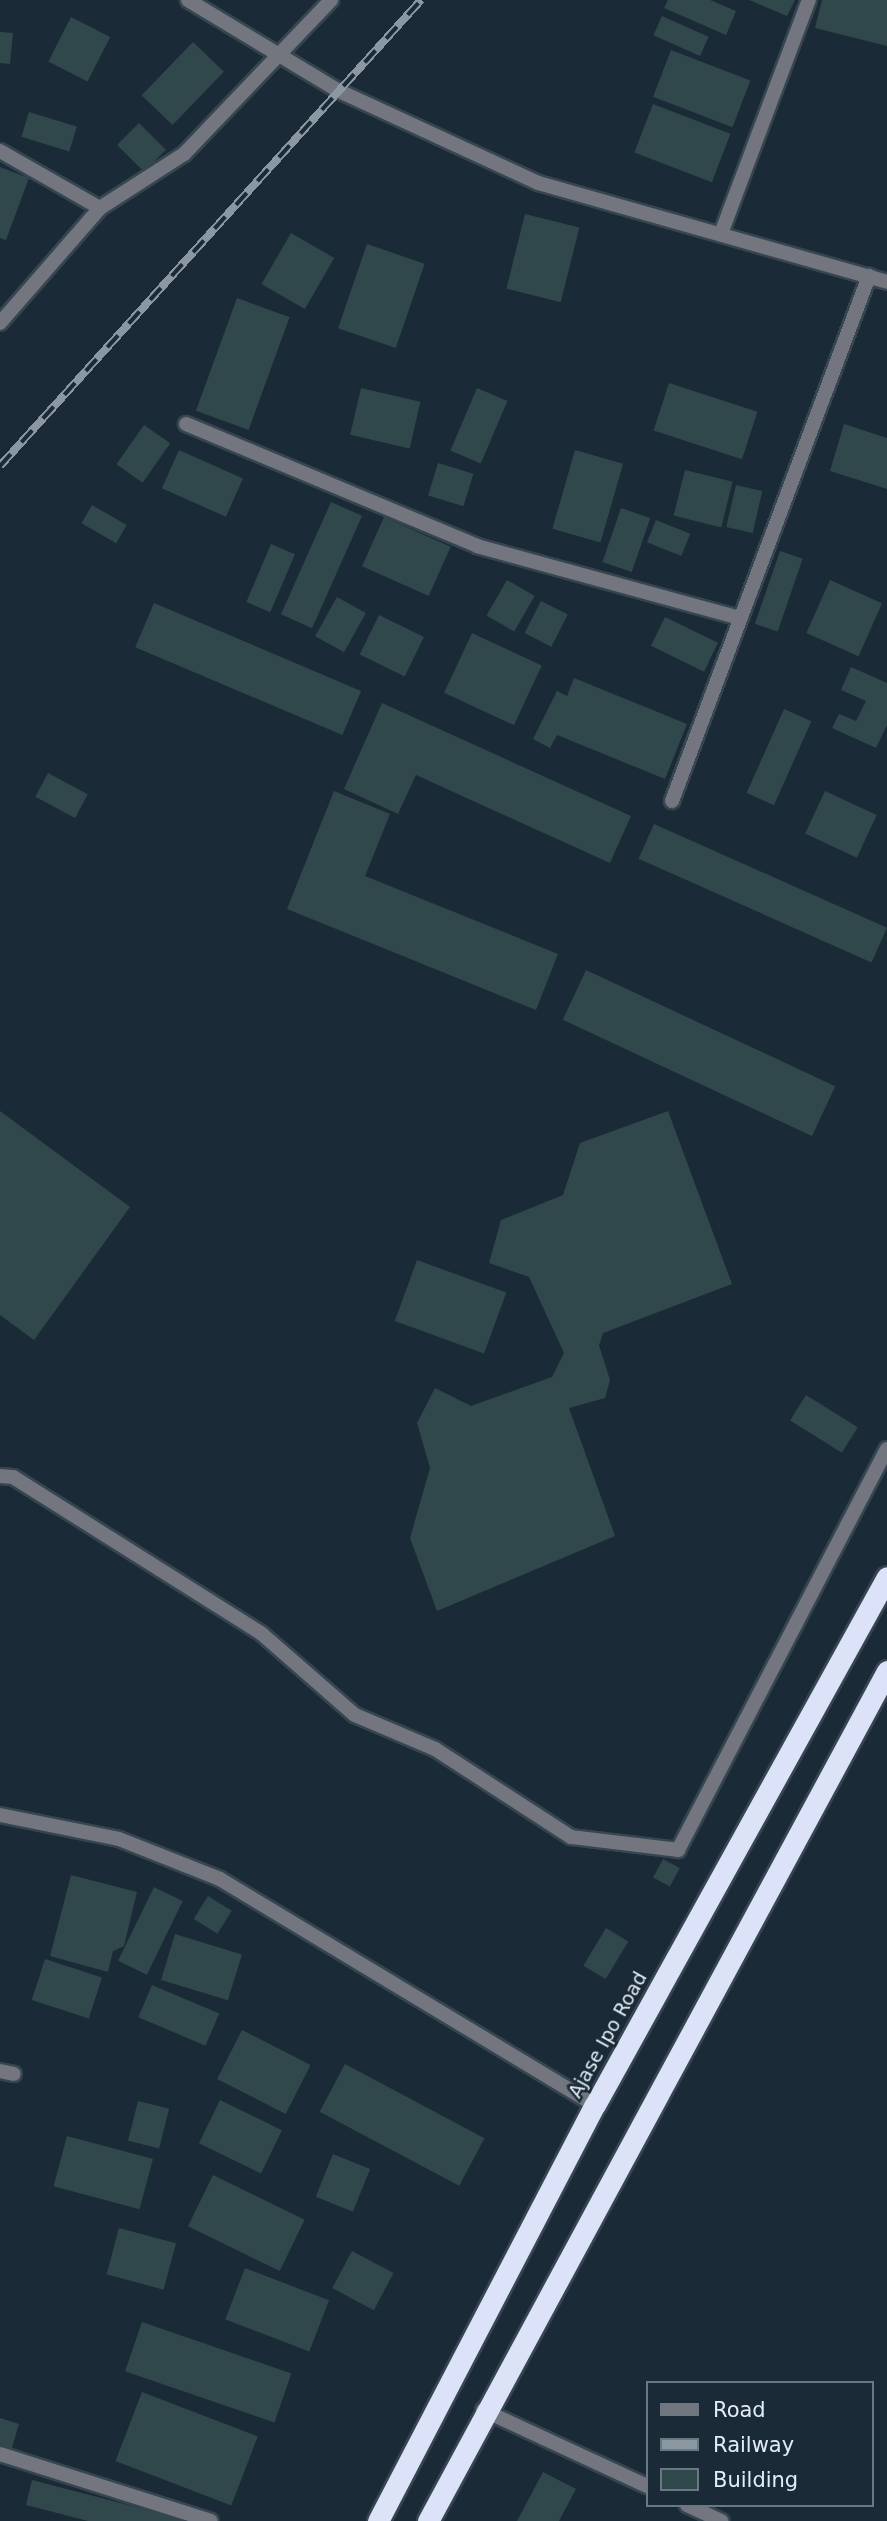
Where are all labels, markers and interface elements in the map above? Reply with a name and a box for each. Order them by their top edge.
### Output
street label: Ajase Ipo Road [564,1968,652,2102]
legend [646,2381,873,2507]
text: Road [713,2398,766,2422]
text: Railway [713,2433,794,2457]
text: Building [713,2468,798,2492]

